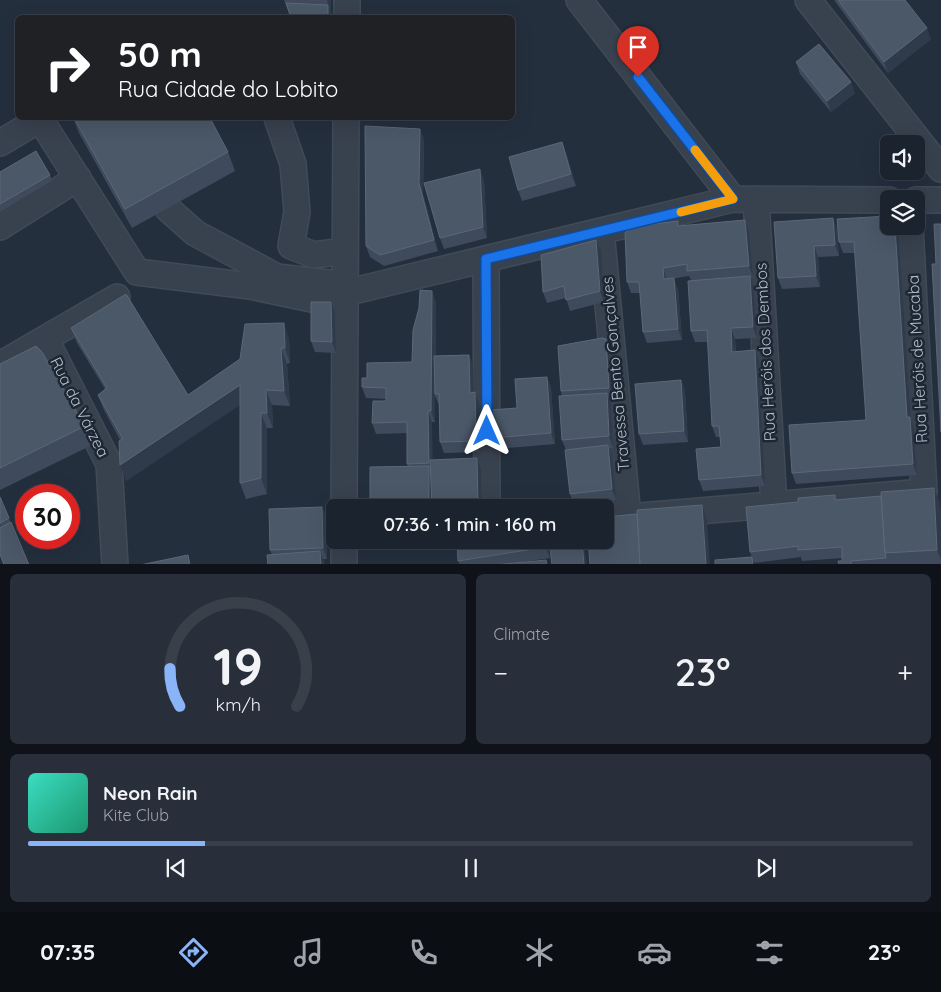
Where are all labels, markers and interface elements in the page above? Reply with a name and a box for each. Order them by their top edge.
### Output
pin [617,26,659,77]
text: 50 m [118,32,202,76]
icon: arrive [624,33,652,61]
icon: right [35,35,100,100]
text: Rua Cidade do Lobito [118,75,338,103]
map controls [880,135,925,235]
button: sound [880,135,925,180]
button: layers [880,190,925,235]
street label: Rua Heróis dos Dembos [750,262,780,442]
street label: Rua Heróis de Mucaba [903,274,931,444]
street label: Travessa Bento Gonçalves [597,276,633,472]
street label: Rua da Várzea [46,353,114,461]
position arrow [460,404,512,456]
speed limit sign: 30 [15,484,80,549]
text: 07:36 · 1 min · 160 m [384,512,556,536]
text: Climate [494,624,550,644]
text: 19 [213,633,263,698]
text: 23° [675,648,731,696]
text: − [494,655,508,690]
text: + [897,655,913,690]
text: km/h [215,693,260,715]
text: Neon Rain [103,781,198,805]
text: Kite Club [103,805,169,825]
icon: previous [162,854,190,882]
icon: pause [457,854,485,882]
icon: next [752,854,780,882]
icon: directions [176,935,211,970]
icon: music [291,935,326,970]
icon: phone [406,935,441,970]
icon: climate [522,935,557,970]
icon: car [637,935,672,970]
icon: filters [752,935,787,970]
text: 07:35 [40,938,95,966]
text: 23° [868,938,901,966]

